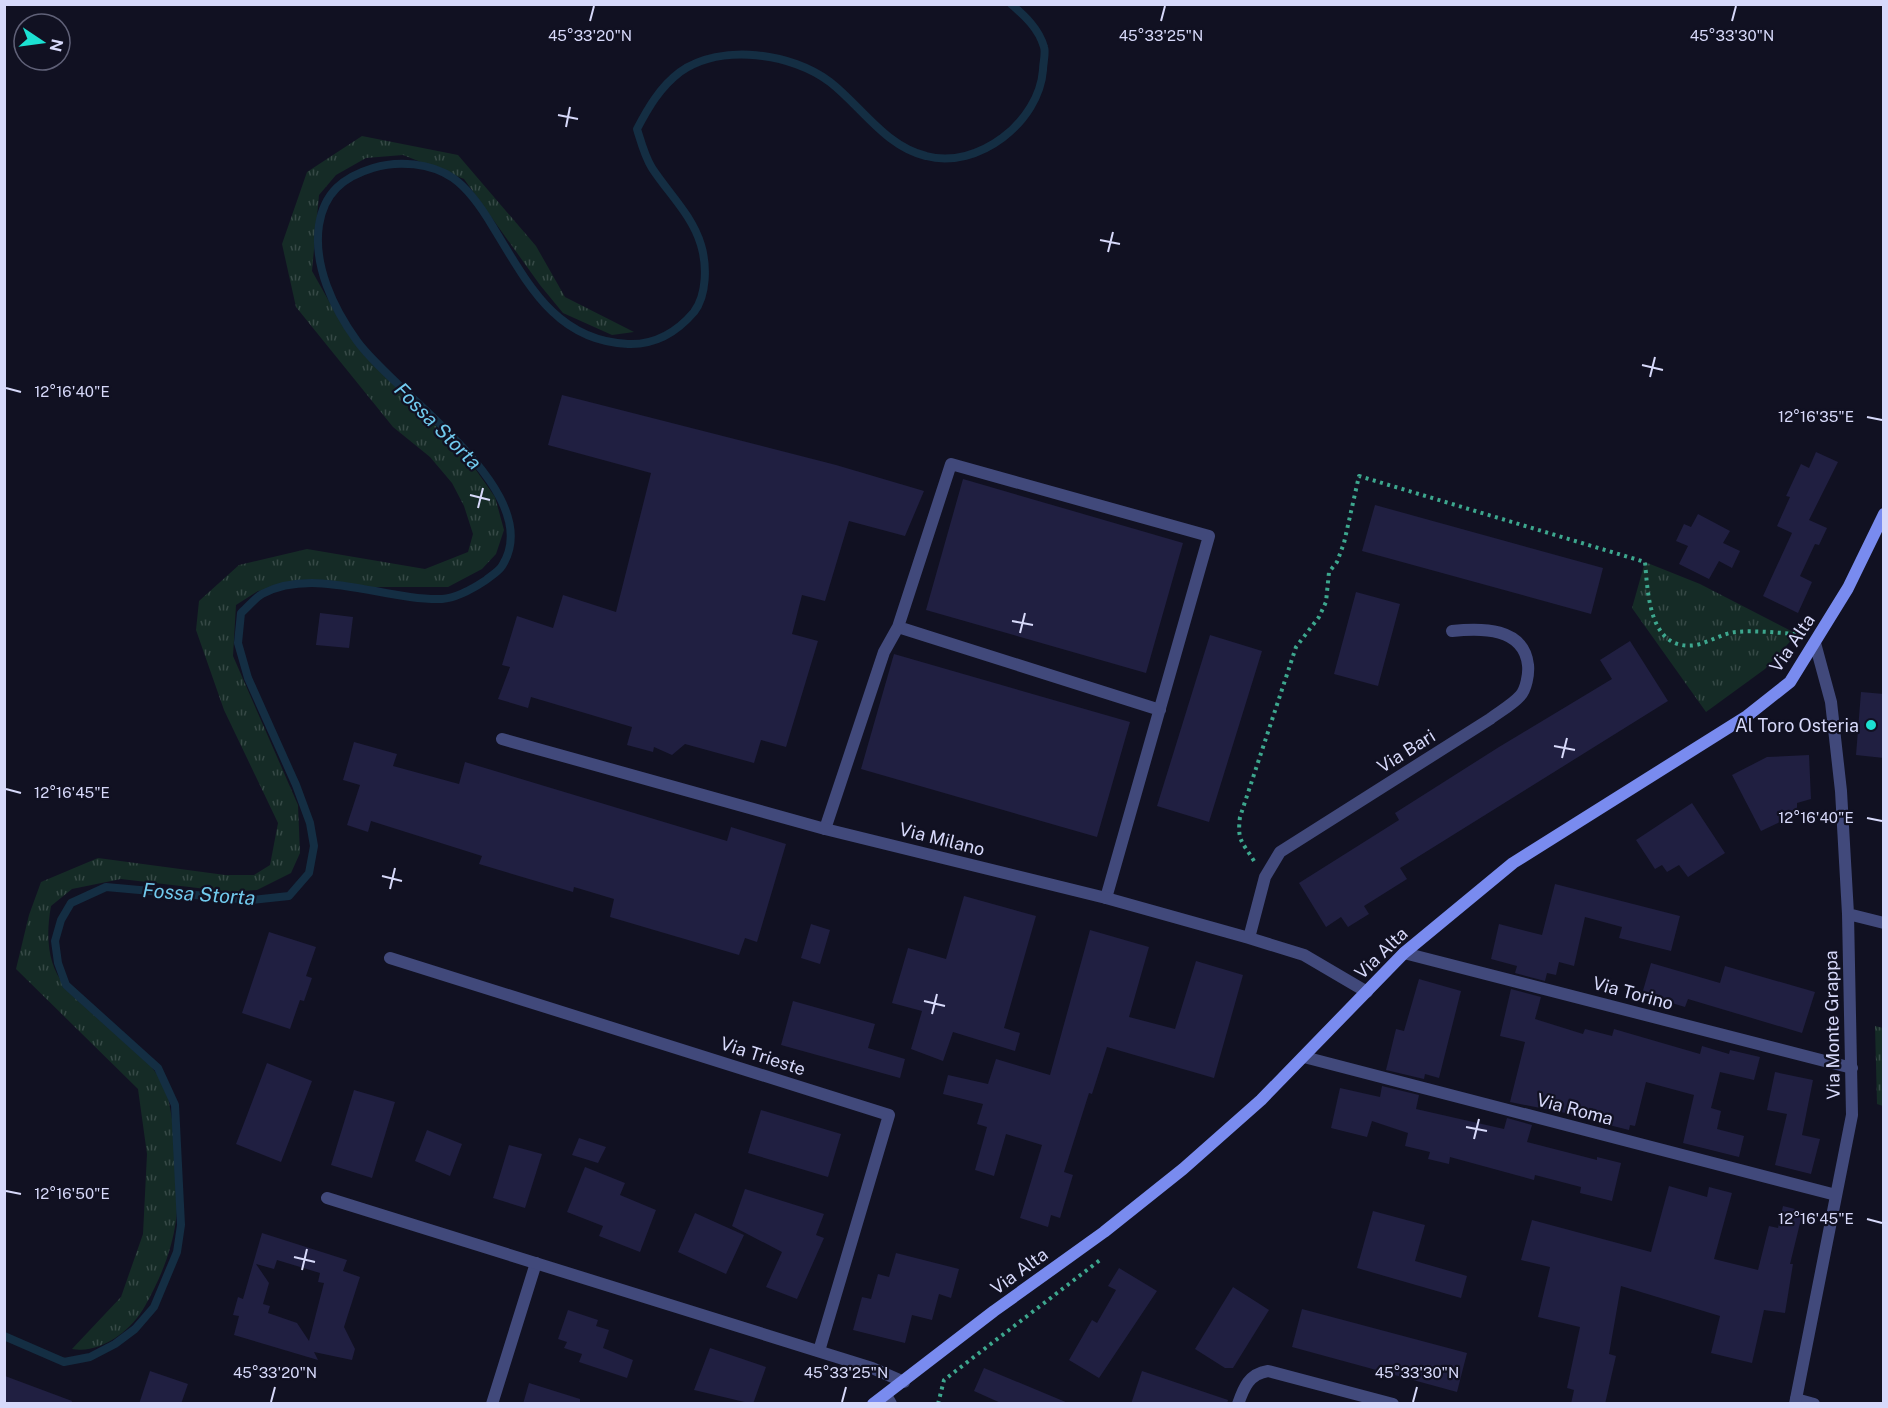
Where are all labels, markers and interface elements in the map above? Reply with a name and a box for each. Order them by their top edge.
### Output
north arrow [12,12,72,72]
text: 45°33'20"N [548,27,632,44]
text: 45°33'25"N [1119,27,1203,44]
text: 45°33'30"N [1690,27,1774,44]
text: N [45,37,67,53]
water label: Fossa Storta [390,378,486,474]
text: 12°16'40"E [34,383,110,400]
text: 12°16'35"E [1778,408,1854,425]
street label: Via Alta [1765,610,1819,676]
place label: Al Toro Osteria [1735,715,1859,736]
marker: Al Toro Osteria [1864,718,1878,732]
street label: Via Bari [1373,725,1439,777]
text: 12°16'45"E [34,784,110,801]
text: 12°16'40"E [1778,809,1854,826]
street label: Via Milano [897,818,987,860]
water label: Fossa Storta [142,878,256,910]
street label: Via Alta [1350,923,1412,983]
street label: Via Monte Grappa [1820,950,1844,1100]
street label: Via Torino [1590,972,1676,1014]
street label: Via Trieste [718,1032,808,1080]
street label: Via Roma [1534,1089,1616,1129]
text: 12°16'50"E [34,1185,110,1202]
text: 12°16'45"E [1778,1210,1854,1227]
street label: Via Alta [986,1243,1052,1299]
text: 45°33'20"N [233,1364,317,1381]
text: 45°33'25"N [804,1364,888,1381]
text: 45°33'30"N [1375,1364,1459,1381]

